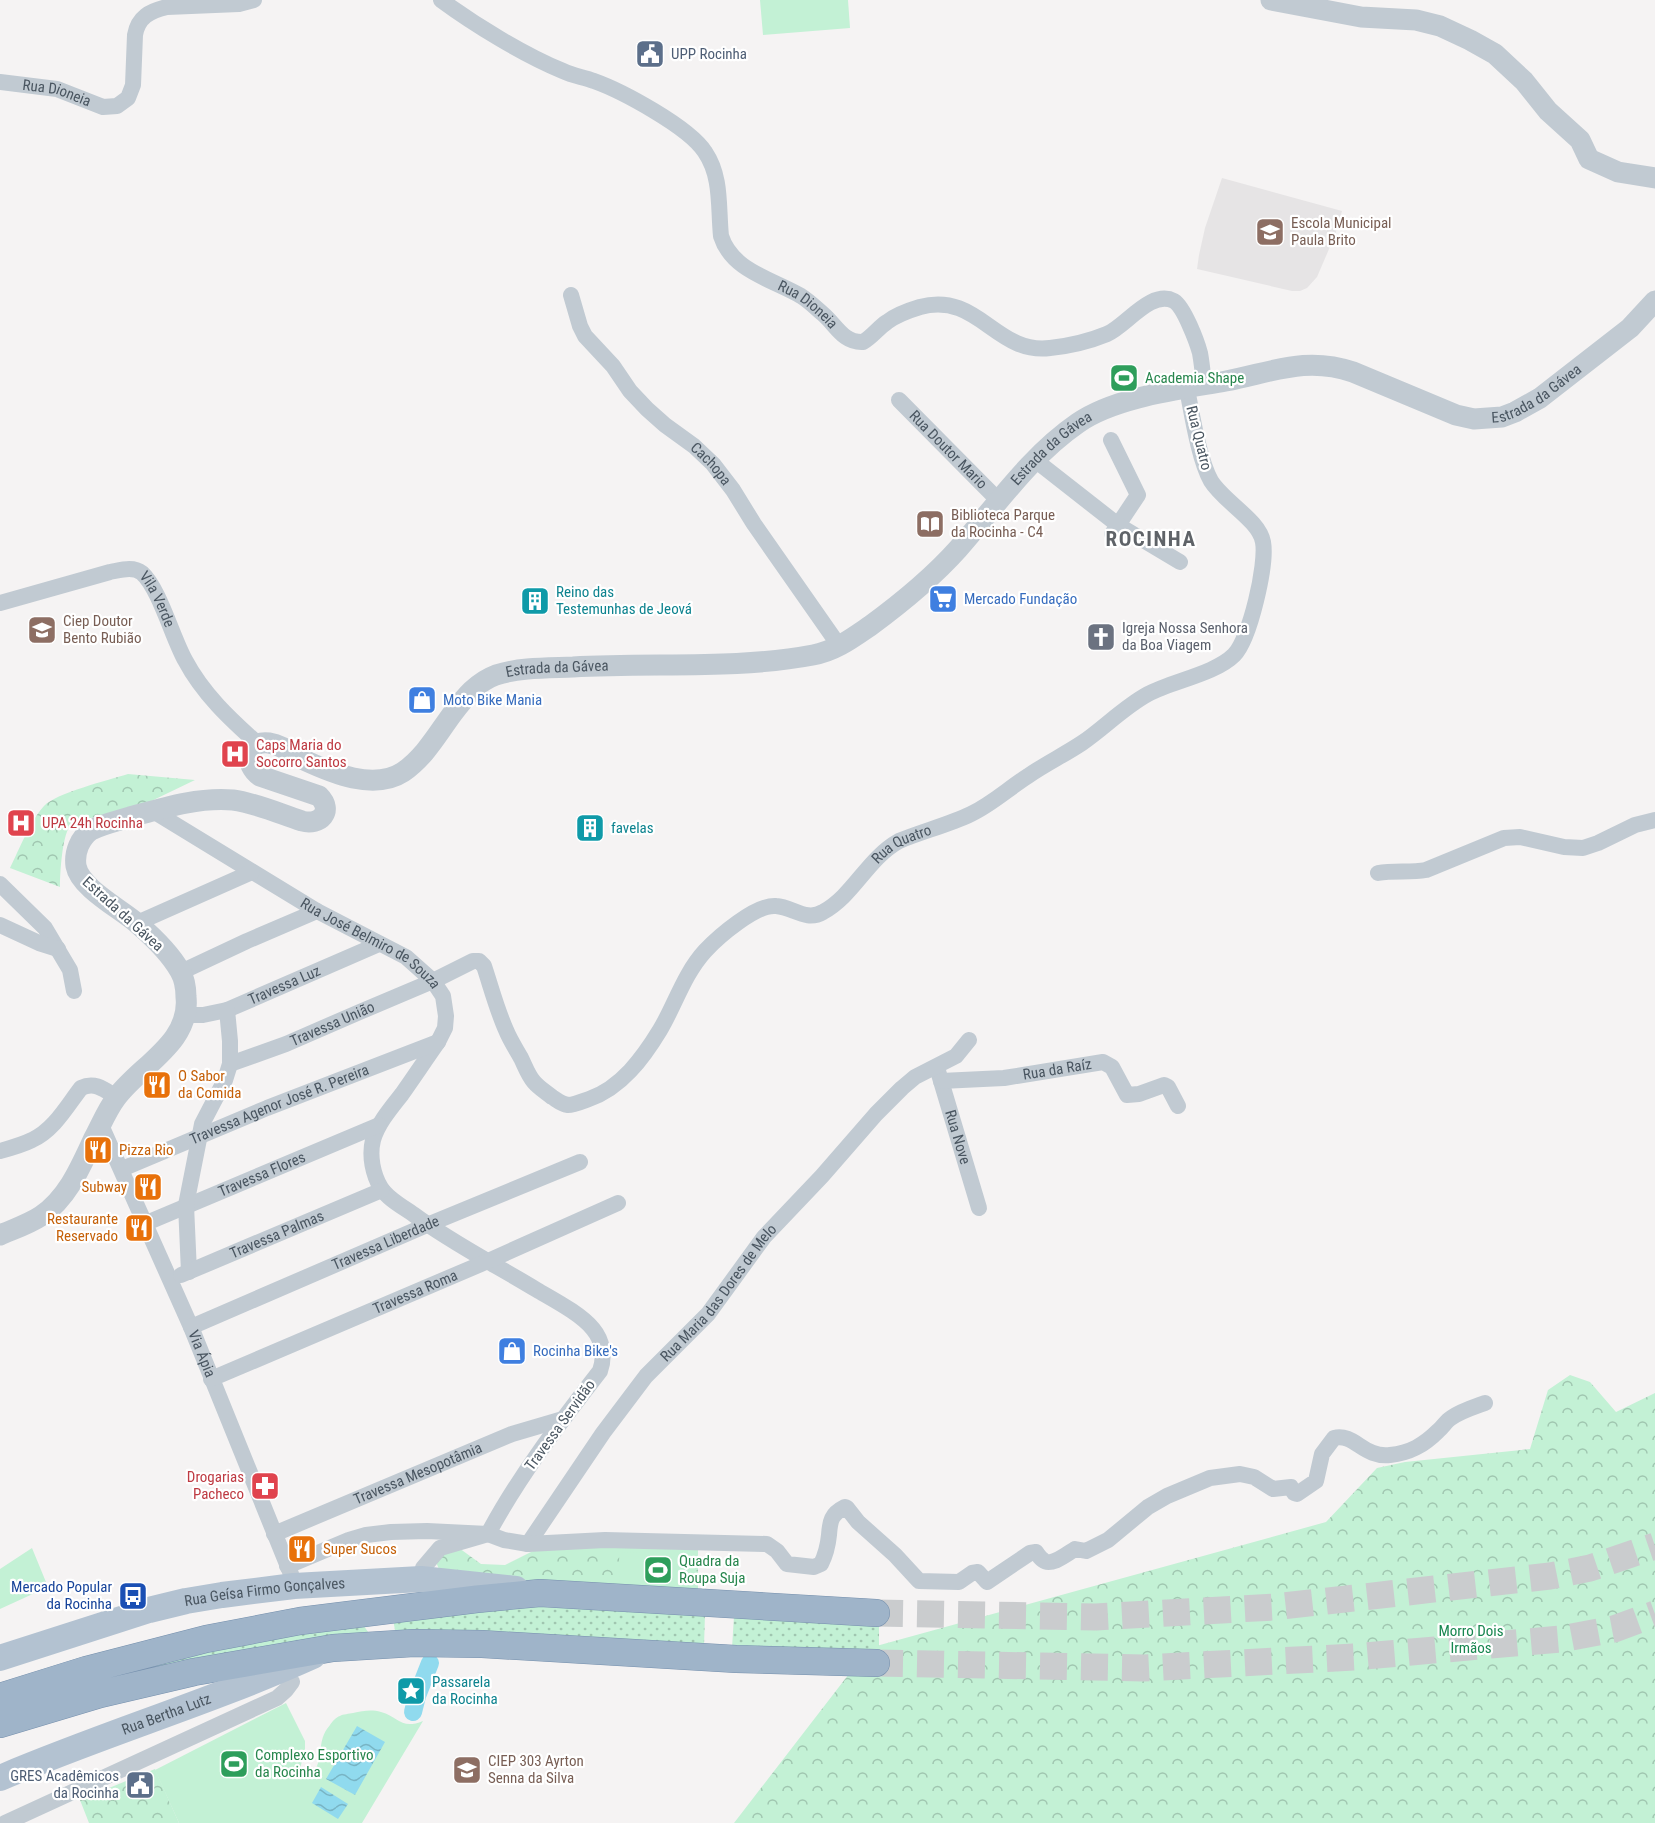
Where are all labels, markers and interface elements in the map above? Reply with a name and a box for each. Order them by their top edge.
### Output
public building icon: UPP Rocinha [634,38,666,70]
place label: UPP Rocinha [671,45,747,63]
street label: Rua Dioneia [22,76,94,110]
place label: Escola Municipal Paula Brito [1291,214,1392,249]
school or university icon: Escola Municipal Paula Brito [1254,216,1286,248]
street label: Rua Dioneia [775,277,842,332]
street label: Estrada da Gávea [1491,360,1585,427]
sports icon: Academia Shape [1108,362,1140,394]
place label: Academia Shape [1145,369,1244,387]
street label: Rua Quatro [1182,404,1216,472]
street label: Rua Doutor Mario [906,407,991,493]
street label: Estrada da Gávea [1007,408,1095,489]
street label: Cachopa [687,439,735,489]
place label: Biblioteca Parque da Rocinha - C4 [951,506,1055,541]
library icon: Biblioteca Parque da Rocinha - C4 [914,508,946,540]
district label: ROCINHA [1106,527,1196,551]
street label: Vila Verde [136,567,179,630]
place label: Reino das Testemunhas de Jeová [556,583,692,618]
supermarket icon: Mercado Fundação [927,583,959,615]
building icon: Reino das Testemunhas de Jeová [519,585,551,617]
place label: Mercado Fundação [964,590,1077,608]
place label: Ciep Doutor Bento Rubião [63,612,142,647]
school or university icon: Ciep Doutor Bento Rubião [26,614,58,646]
place label: Igreja Nossa Senhora da Boa Viagem [1122,619,1248,654]
church icon: Igreja Nossa Senhora da Boa Viagem [1085,621,1117,653]
street label: Estrada da Gávea [504,657,609,681]
shop icon: Moto Bike Mania [406,684,438,716]
place label: Moto Bike Mania [443,691,542,709]
place label: Caps Maria do Socorro Santos [256,736,347,771]
hospital icon: Caps Maria do Socorro Santos [219,738,251,770]
hospital icon: UPA 24h Rocinha [5,807,37,839]
building icon: favelas [574,812,606,844]
place label: UPA 24h Rocinha [42,814,143,832]
place label: favelas [611,819,654,837]
street label: Rua Quatro [868,821,934,867]
street label: Estrada da Gávea [79,873,167,955]
street label: Rua José Belmiro de Souza [297,894,444,992]
street label: Travessa Luz [245,962,323,1009]
street label: Travessa União [287,998,377,1050]
street label: Rua da Raíz [1022,1055,1093,1084]
street label: Travessa Agenor José R. Pereira [187,1061,371,1148]
place label: O Sabor da Comida [178,1067,241,1102]
restaurant icon: O Sabor da Comida [141,1069,173,1101]
street label: Rua Nove [941,1108,974,1166]
restaurant icon: Pizza Rio [82,1134,114,1166]
place label: Pizza Rio [119,1141,174,1159]
street label: Travessa Flores [216,1148,308,1201]
restaurant icon: Subway [132,1171,164,1203]
place label: Subway [82,1178,127,1196]
street label: Travessa Palmas [227,1207,327,1262]
place label: Restaurante Reservado [47,1210,118,1245]
restaurant icon: Restaurante Reservado [123,1212,155,1244]
street label: Travessa Liberdade [329,1212,442,1274]
street label: Rua Maria das Dores de Melo [657,1220,780,1365]
street label: Travessa Roma [370,1266,460,1318]
street label: Via Ápia [184,1328,219,1380]
shop icon: Rocinha Bike's [496,1335,528,1367]
place label: Rocinha Bike's [533,1342,618,1360]
street label: Travessa Servidão [521,1376,599,1474]
street label: Travessa Mesopotâmia [351,1439,485,1509]
place label: Drogarias Pacheco [187,1468,244,1503]
pharmacy icon: Drogarias Pacheco [249,1470,281,1502]
restaurant icon: Super Sucos [286,1533,318,1565]
place label: Super Sucos [323,1540,397,1558]
place label: Quadra da Roupa Suja [679,1552,745,1587]
sports icon: Quadra da Roupa Suja [642,1554,674,1586]
street label: Rua Geísa Firmo Gonçalves [183,1574,346,1610]
place label: Mercado Popular da Rocinha [11,1578,112,1613]
bus stop icon: Mercado Popular da Rocinha [117,1580,149,1612]
park label: Morro Dois Irmãos [1438,1622,1504,1657]
place label: Passarela da Rocinha [432,1673,498,1708]
place icon: Passarela da Rocinha [395,1675,427,1707]
street label: Rua Bertha Lutz [119,1690,213,1739]
place label: Complexo Esportivo da Rocinha [255,1746,373,1781]
sports icon: Complexo Esportivo da Rocinha [218,1748,250,1780]
place label: CIEP 303 Ayrton Senna da Silva [488,1752,584,1787]
school or university icon: CIEP 303 Ayrton Senna da Silva [451,1754,483,1786]
place label: GRES Acadêmicos da Rocinha [10,1767,119,1802]
public building icon: GRES Acadêmicos da Rocinha [124,1769,156,1801]

